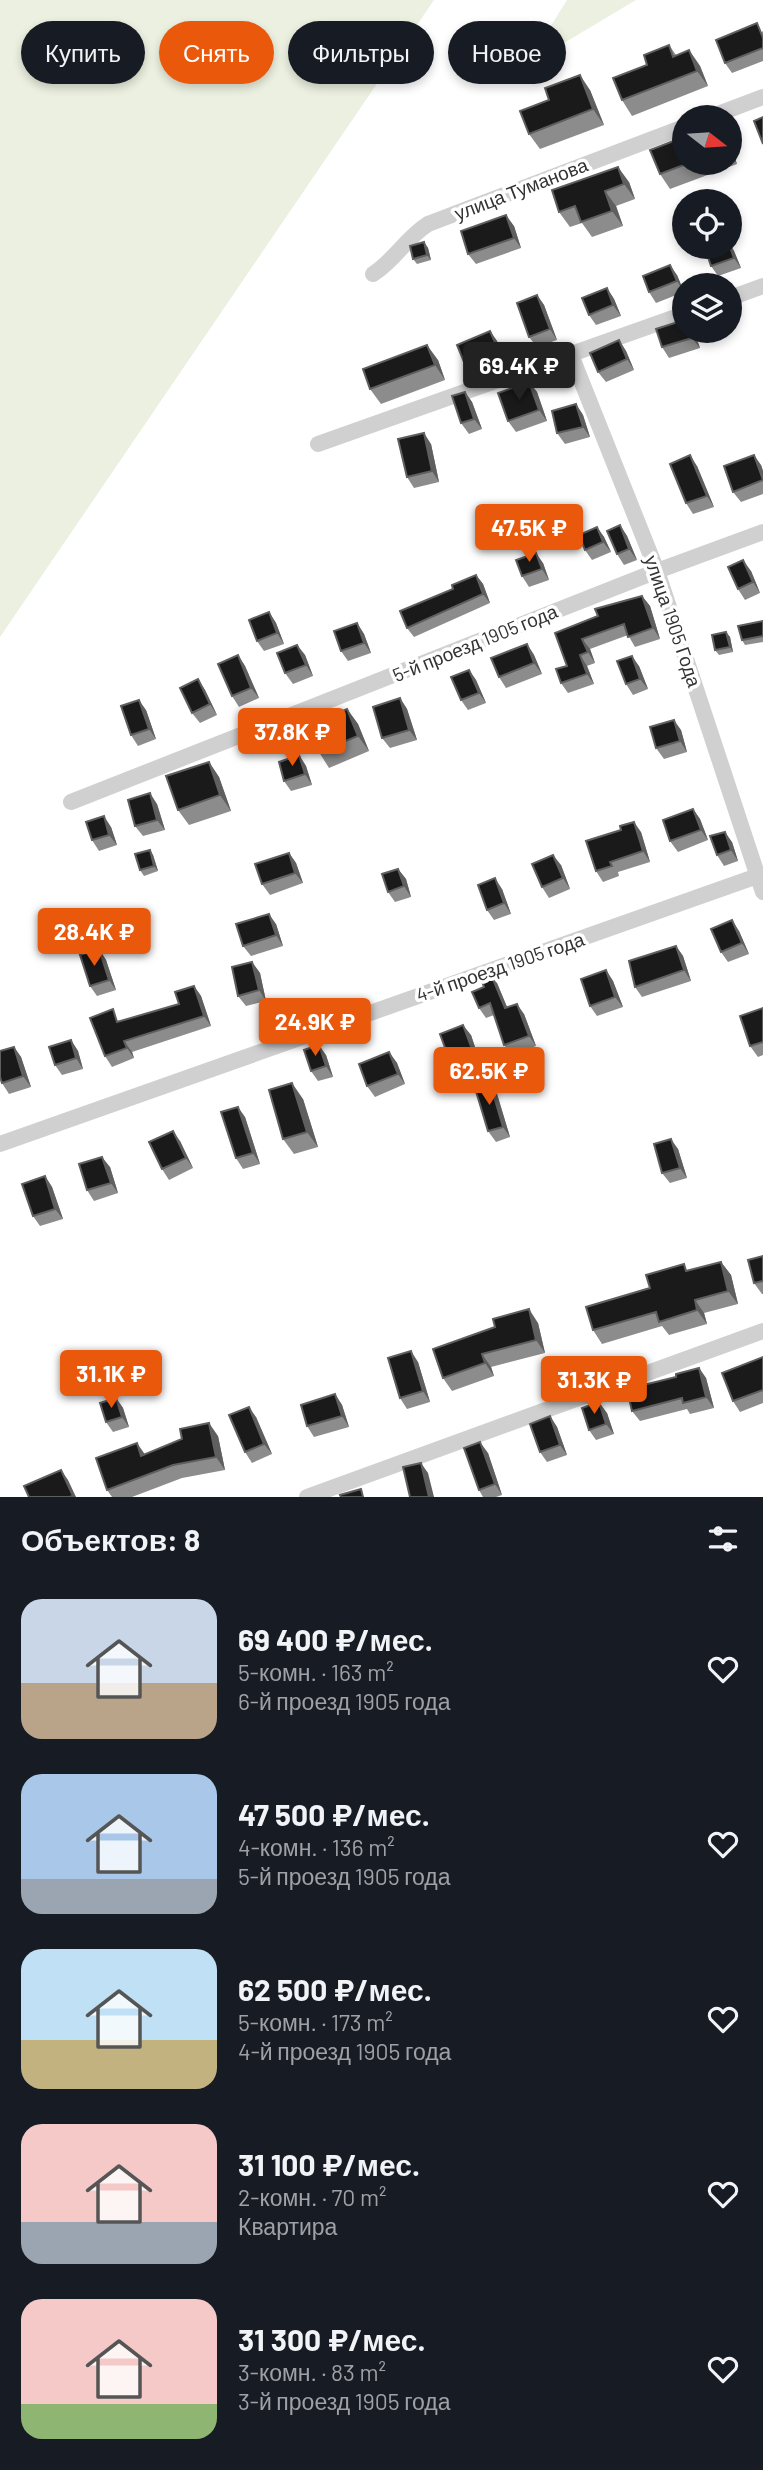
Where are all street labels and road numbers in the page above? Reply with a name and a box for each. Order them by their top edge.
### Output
street label: улица Туманова [451,152,591,225]
street label: улица 1905 Года [640,552,707,690]
street label: 5-й проезд 1905 года [389,599,561,686]
street label: 4-й проезд 1905 года [413,927,587,1006]

